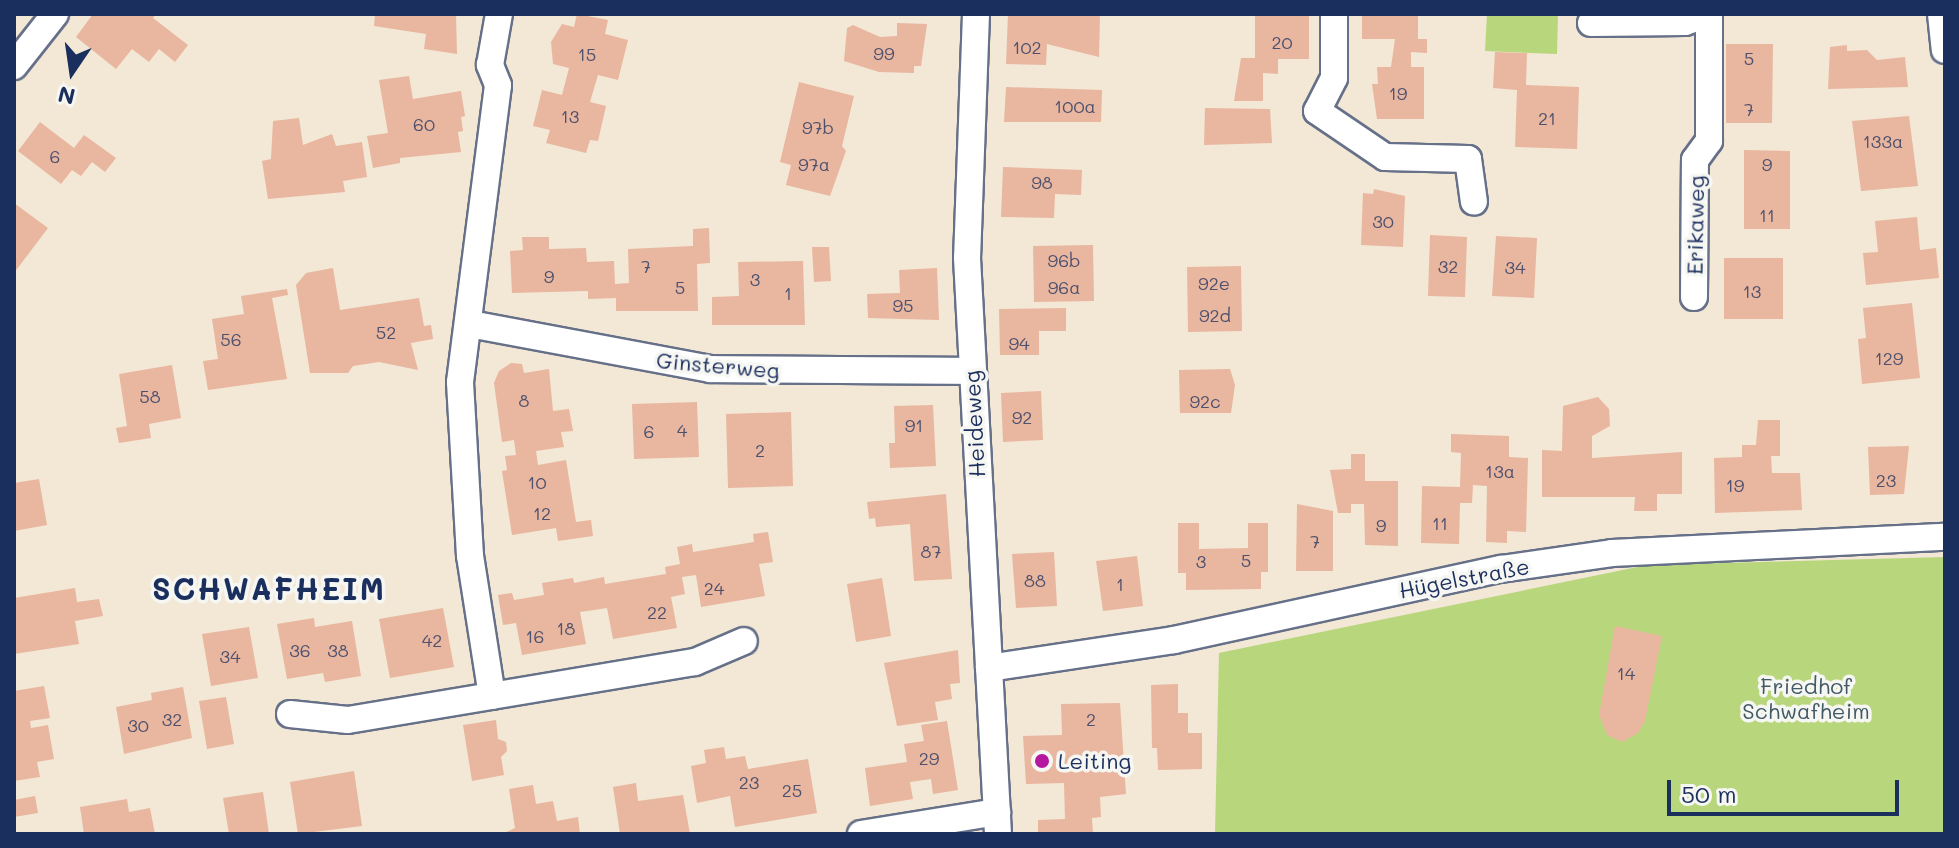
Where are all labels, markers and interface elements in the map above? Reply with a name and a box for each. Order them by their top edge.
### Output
house number: 20 [1271,31,1293,53]
north arrow [32,32,112,112]
house number: 102 [1012,36,1042,58]
house number: 99 [873,42,895,64]
house number: 15 [578,43,596,65]
house number: 5 [1744,47,1754,69]
text: N [55,80,78,112]
house number: 19 [1389,82,1407,104]
house number: 100a [1054,95,1096,117]
house number: 7 [1744,98,1754,120]
house number: 13 [561,105,579,127]
house number: 21 [1538,107,1556,129]
house number: 60 [413,113,435,135]
house number: 97b [802,116,834,138]
house number: 133a [1863,130,1903,152]
house number: 6 [50,145,60,167]
house number: 97a [798,153,830,175]
house number: 9 [1762,153,1772,175]
house number: 98 [1031,171,1053,193]
street label: Erikaweg [1681,175,1709,275]
house number: 11 [1759,204,1775,226]
house number: 30 [1372,210,1394,232]
house number: 96b [1048,249,1080,271]
house number: 7 [641,255,651,277]
house number: 32 [1438,255,1458,277]
house number: 34 [1504,256,1526,278]
house number: 9 [544,265,554,287]
house number: 3 [750,268,760,290]
house number: 92e [1198,272,1230,294]
house number: 5 [675,276,685,298]
house number: 96a [1048,276,1080,298]
house number: 13 [1743,280,1761,302]
house number: 1 [784,282,792,304]
house number: 95 [892,294,914,316]
house number: 92d [1199,304,1231,326]
house number: 52 [376,321,396,343]
house number: 56 [220,328,242,350]
house number: 94 [1008,332,1030,354]
street label: Ginsterweg [655,346,781,384]
house number: 129 [1875,347,1903,369]
street label: Heideweg [958,370,990,478]
house number: 58 [139,385,161,407]
house number: 8 [519,389,529,411]
house number: 92c [1189,390,1221,412]
house number: 92 [1012,406,1032,428]
house number: 91 [905,414,923,436]
house number: 4 [677,419,687,441]
house number: 6 [644,420,654,442]
house number: 2 [755,439,765,461]
house number: 13a [1485,460,1515,482]
house number: 23 [1876,469,1896,491]
house number: 10 [527,471,547,493]
house number: 19 [1726,474,1744,496]
house number: 12 [533,502,551,524]
house number: 11 [1432,512,1448,534]
house number: 9 [1376,514,1386,536]
house number: 7 [1310,530,1320,552]
house number: 87 [921,540,941,562]
house number: 5 [1241,549,1251,571]
house number: 3 [1196,550,1206,572]
street label: Hügelstraße [1397,552,1531,604]
house number: 88 [1024,569,1046,591]
district label: SCHWAFHEIM [152,570,386,606]
house number: 1 [1116,573,1124,595]
house number: 24 [704,577,724,599]
house number: 22 [647,601,667,623]
house number: 18 [557,617,575,639]
house number: 16 [526,625,544,647]
house number: 42 [422,629,442,651]
house number: 36 [289,639,311,661]
house number: 38 [327,639,349,661]
house number: 34 [219,645,241,667]
house number: 14 [1617,662,1635,684]
park label: Friedhof Schwafheim [1742,672,1870,724]
house number: 32 [162,708,182,730]
house number: 2 [1086,708,1096,730]
house number: 30 [127,714,149,736]
house number: 29 [919,747,939,769]
place label: Leiting [1058,748,1131,774]
marker: Leiting [1033,752,1051,770]
scale bar [1671,764,1903,814]
house number: 23 [739,771,759,793]
text: 50 m [1681,778,1737,809]
house number: 25 [782,779,802,801]

